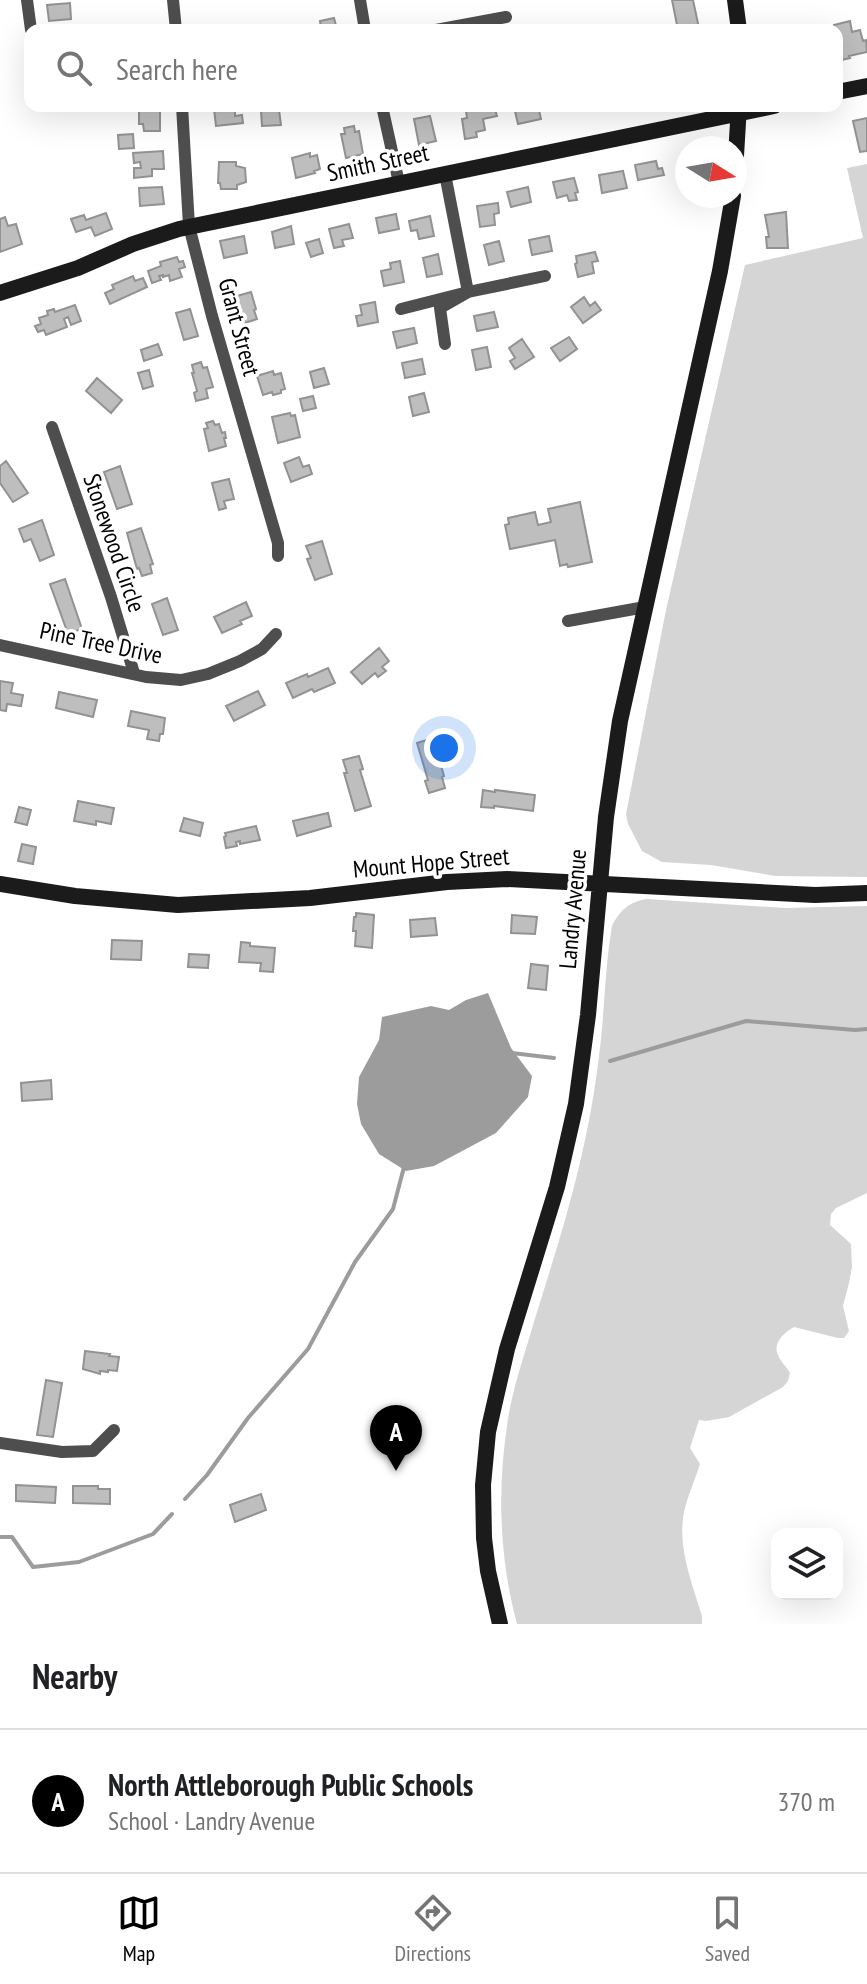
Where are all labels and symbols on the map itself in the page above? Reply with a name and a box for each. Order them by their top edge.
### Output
north arrow [675,136,747,208]
street label: Smith Street [324,137,432,188]
street label: Grant Street [212,275,267,380]
street label: Stonewood Circle [76,470,153,616]
street label: Pine Tree Drive [37,614,165,671]
your location [424,728,464,768]
street label: Mount Hope Street [352,840,511,885]
street label: Landry Avenue [552,848,593,970]
pin: A [370,1405,422,1471]

